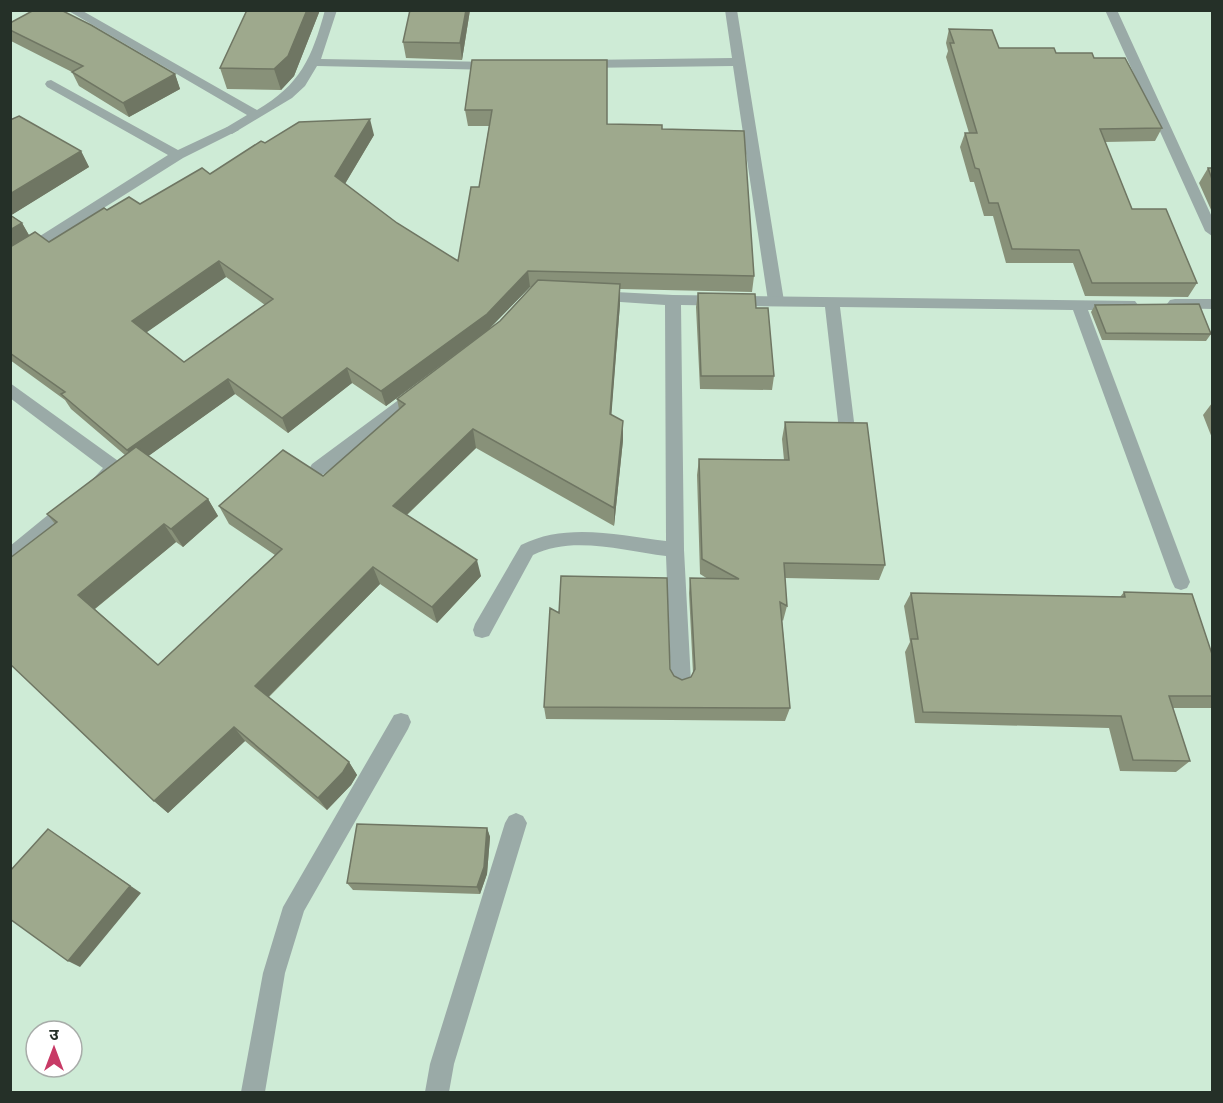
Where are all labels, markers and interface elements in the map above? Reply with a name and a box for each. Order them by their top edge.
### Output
north arrow [24,1019,84,1079]
text: उ [49,1026,59,1043]

